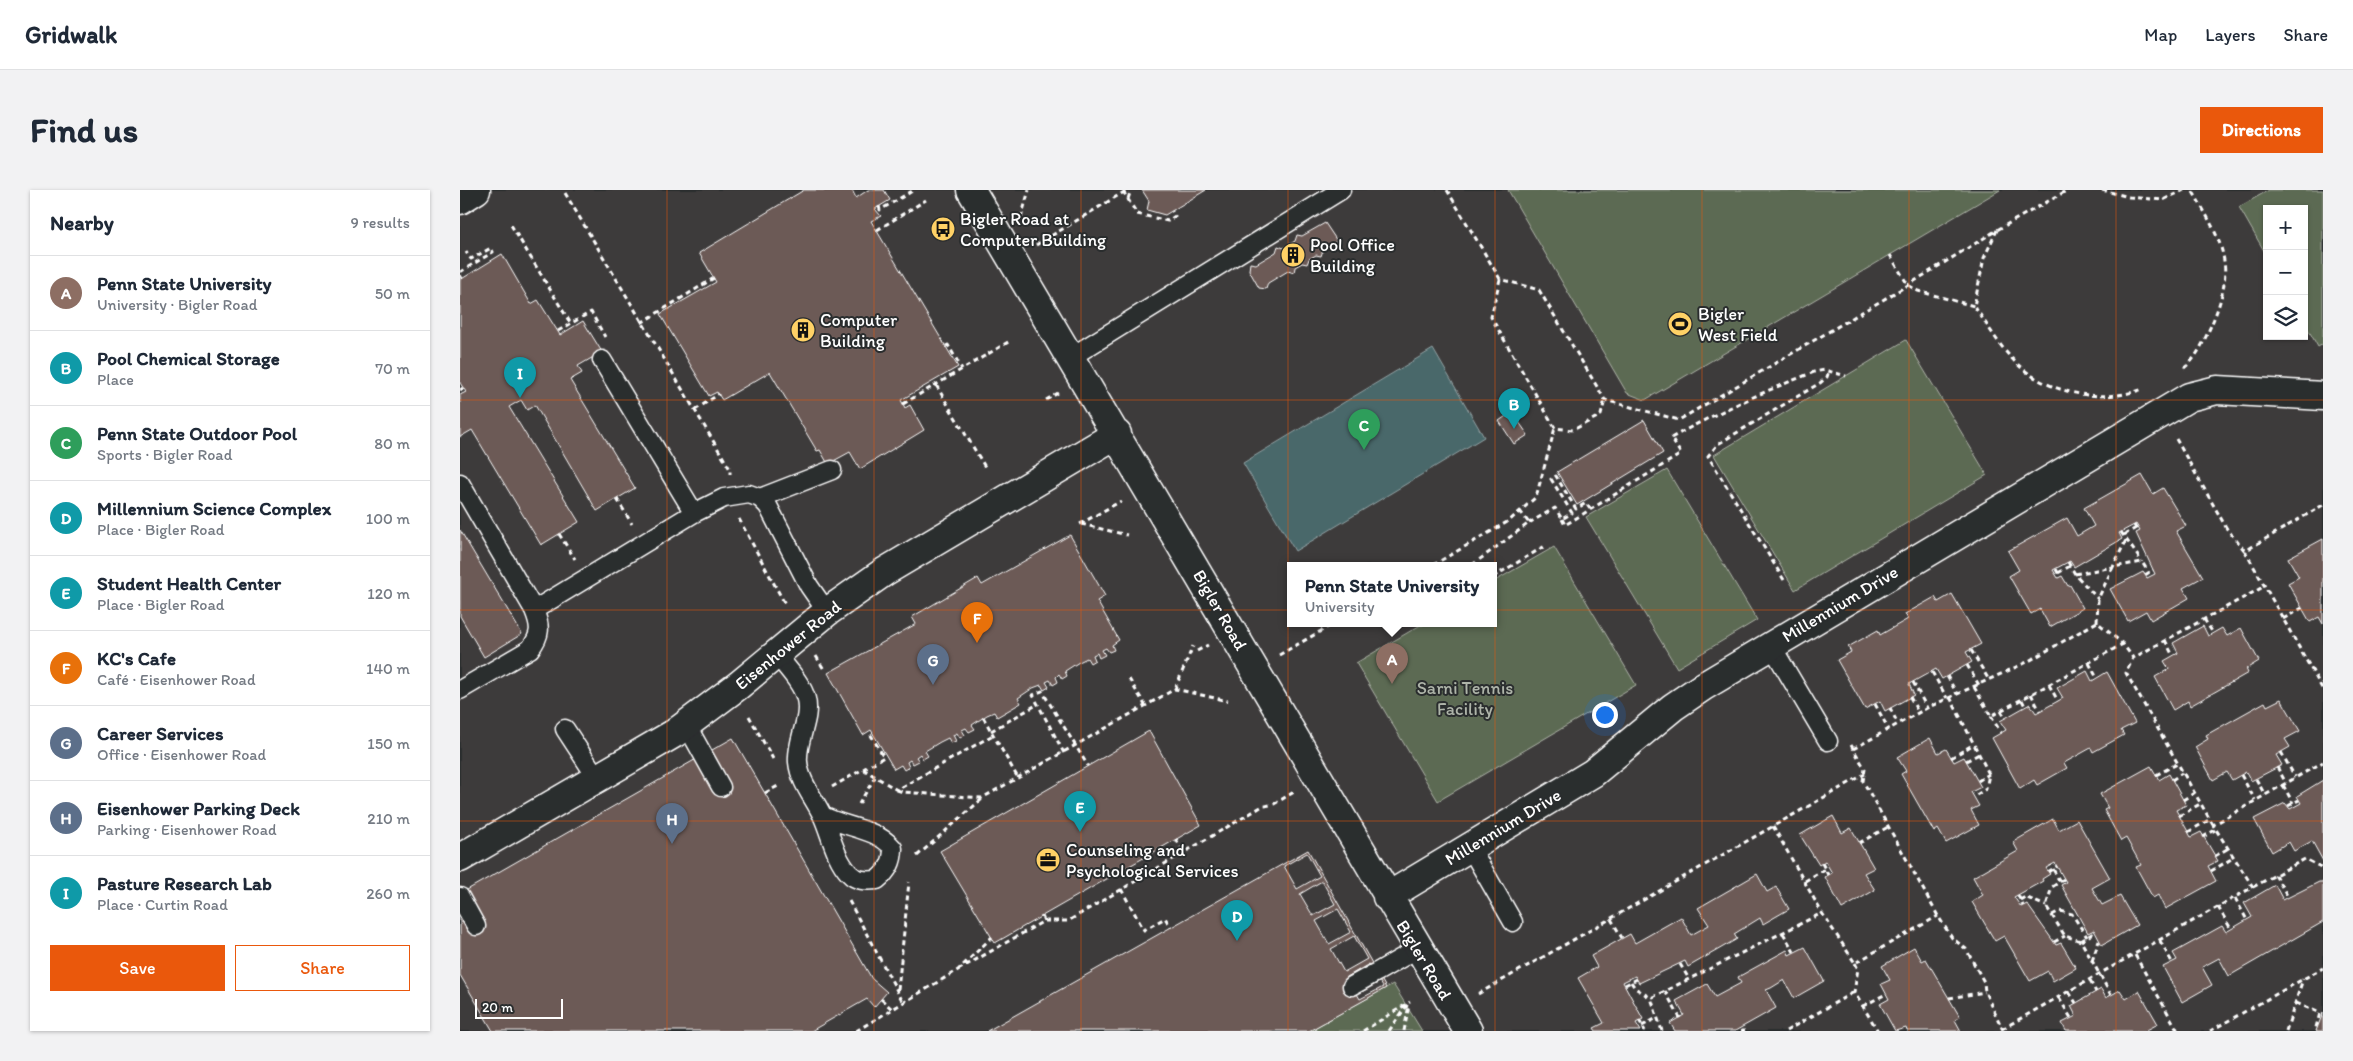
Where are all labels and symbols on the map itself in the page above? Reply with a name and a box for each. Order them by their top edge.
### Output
place label: Bigler Road at Computer Building [960,208,1107,251]
bus stop icon: Bigler Road at Computer Building [930,216,956,242]
place label: Pool Office Building [1310,234,1395,277]
building icon: Pool Office Building [1280,242,1306,268]
place label: Bigler West Field [1698,303,1778,346]
place label: Computer Building [820,309,898,352]
sports icon: Bigler West Field [1667,311,1693,337]
building icon: Computer Building [790,317,816,343]
pin: I [504,357,536,398]
pin: B [1498,388,1530,429]
pin: C [1348,409,1380,450]
street label: Millennium Drive [1778,561,1902,647]
street label: Bigler Road [1188,566,1252,654]
street label: Eisenhower Road [730,595,846,695]
pin: F [961,602,993,643]
pin: A [1376,643,1408,684]
pin: G [917,644,949,685]
park label: Sarni Tennis Facility [1417,677,1513,720]
your location [1592,702,1618,728]
street label: Millennium Drive [1441,784,1565,870]
pin: E [1064,791,1096,832]
pin: H [656,803,688,844]
place label: Counseling and Psychological Services [1066,839,1239,882]
office icon: Counseling and Psychological Services [1035,847,1061,873]
pin: D [1221,900,1253,941]
street label: Bigler Road [1391,916,1457,1004]
scale bar [475,996,562,1019]

